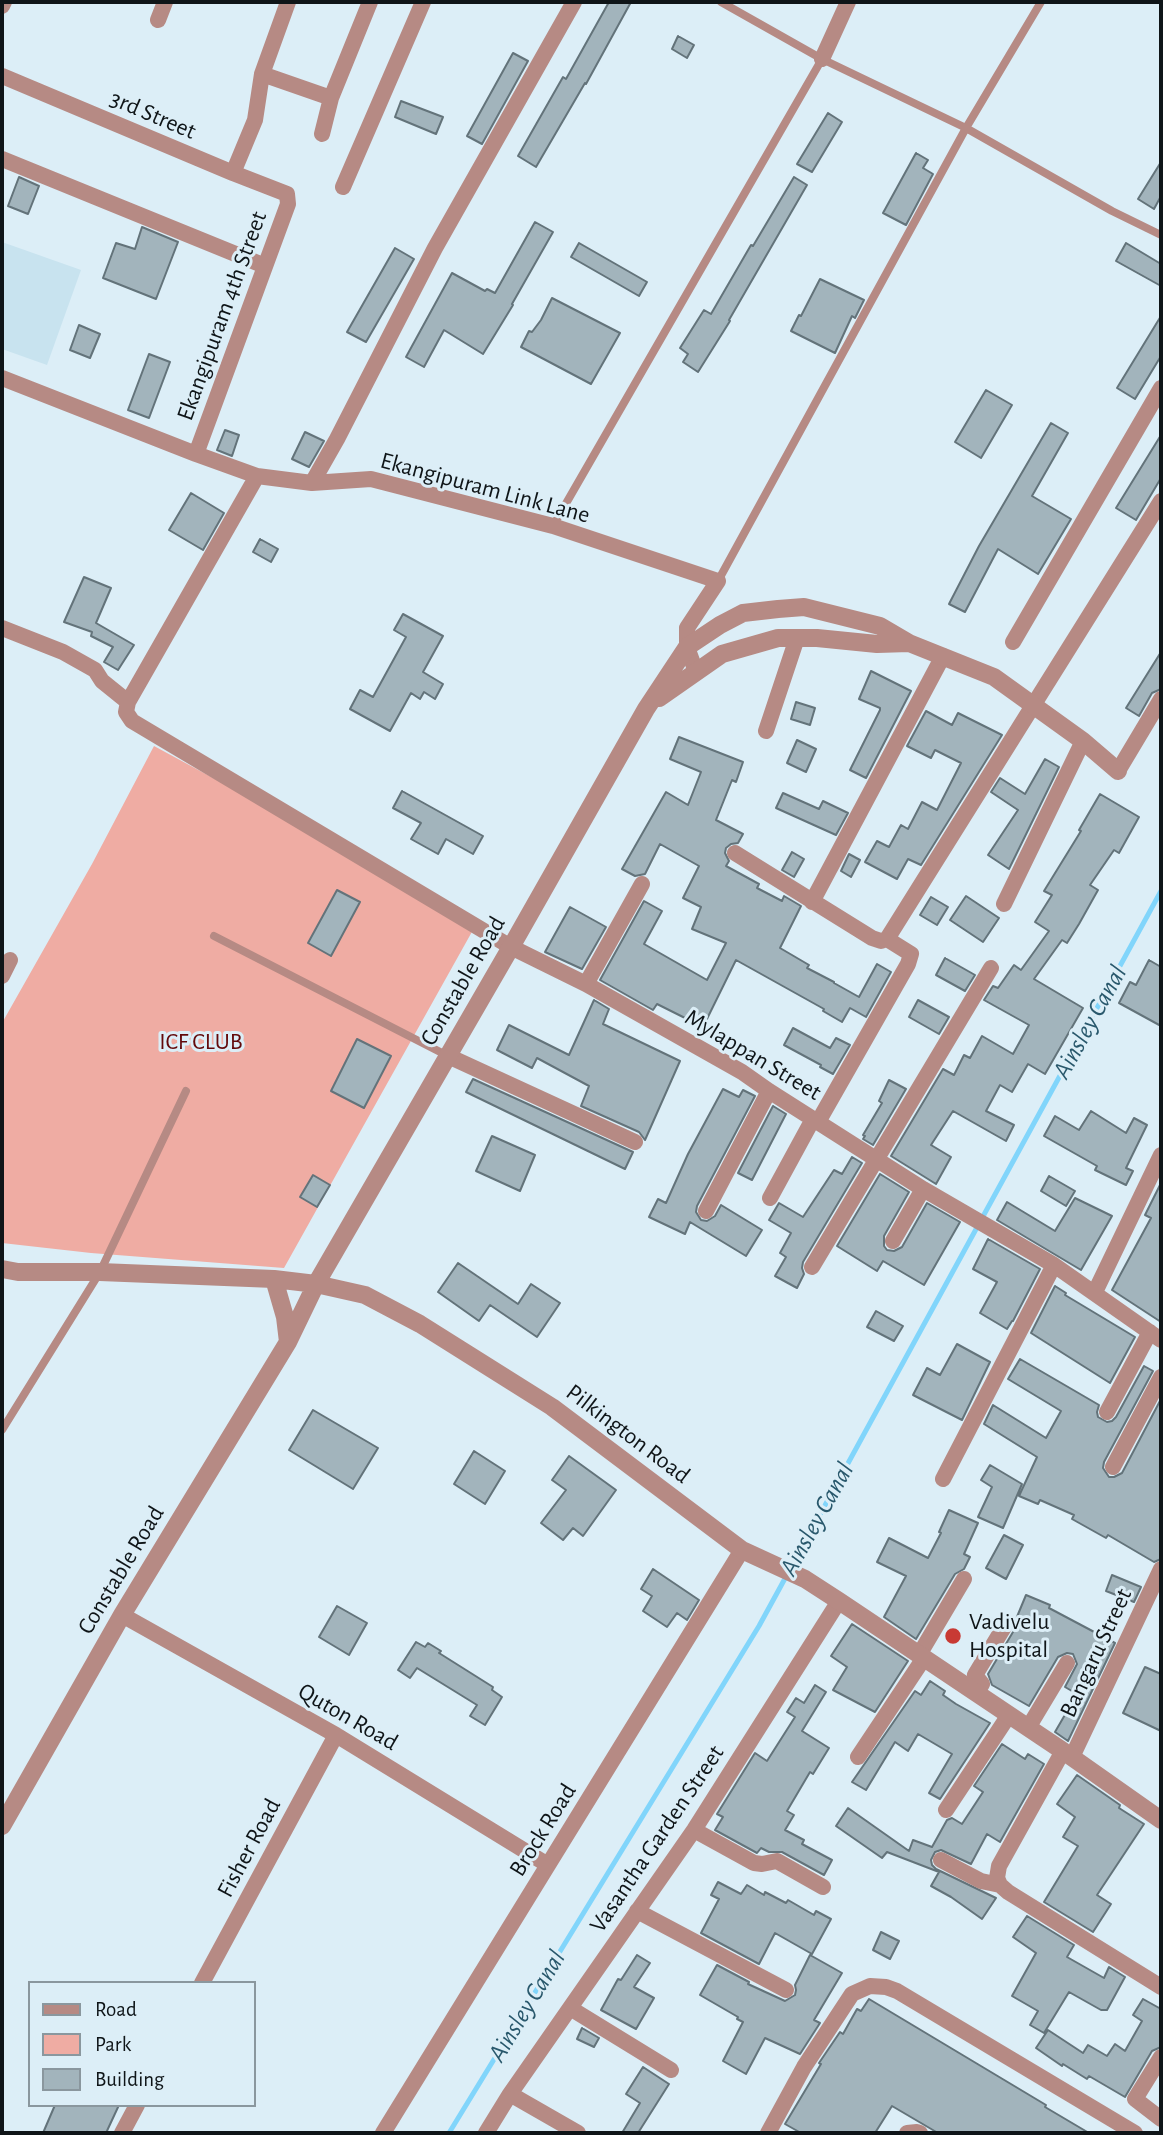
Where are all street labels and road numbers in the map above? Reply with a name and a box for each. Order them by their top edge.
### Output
street label: 3rd Street [106,84,200,146]
street label: Ekangipuram 4th Street [171,207,273,425]
street label: Ekangipuram Link Lane [377,446,593,530]
street label: Constable Road [414,911,512,1051]
street label: Mylappan Street [680,1003,826,1107]
street label: Pilkington Road [560,1378,696,1490]
street label: Constable Road [71,1501,171,1639]
street label: Bangaru Street [1054,1584,1138,1722]
street label: Quton Road [293,1677,403,1757]
street label: Vasantha Garden Street [584,1740,730,1938]
street label: Brock Road [503,1778,583,1882]
street label: Fisher Road [211,1794,287,1902]

